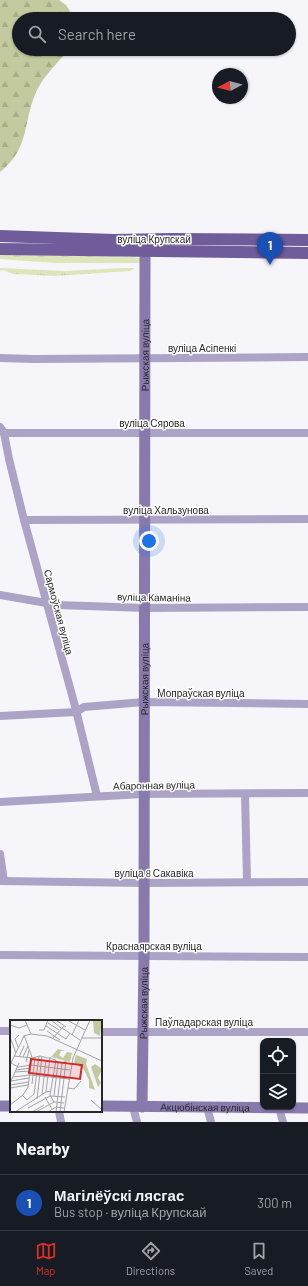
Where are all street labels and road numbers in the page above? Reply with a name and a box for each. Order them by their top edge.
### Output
street label: вуліца Крупскай [117,233,191,245]
street label: Рыжская вуліца [139,318,151,391]
street label: вуліца Асіпенкі [168,342,236,354]
street label: вуліца Сярова [119,417,185,429]
street label: вуліца Хальзунова [123,504,209,516]
street label: Сармоўская вуліца [42,568,76,656]
street label: вуліца Каманіна [117,590,191,604]
street label: Рыжская вуліца [138,642,150,715]
street label: Мопраўская вуліца [157,687,245,699]
street label: Абаронная вуліца [113,778,196,792]
street label: вуліца 8 Сакавіка [114,867,194,879]
street label: Краснаярская вуліца [106,940,202,952]
street label: Рыжская вуліца [137,966,150,1039]
street label: Паўладарская вуліца [155,1016,253,1028]
street label: Акцюбінская вуліца [160,1101,250,1113]

